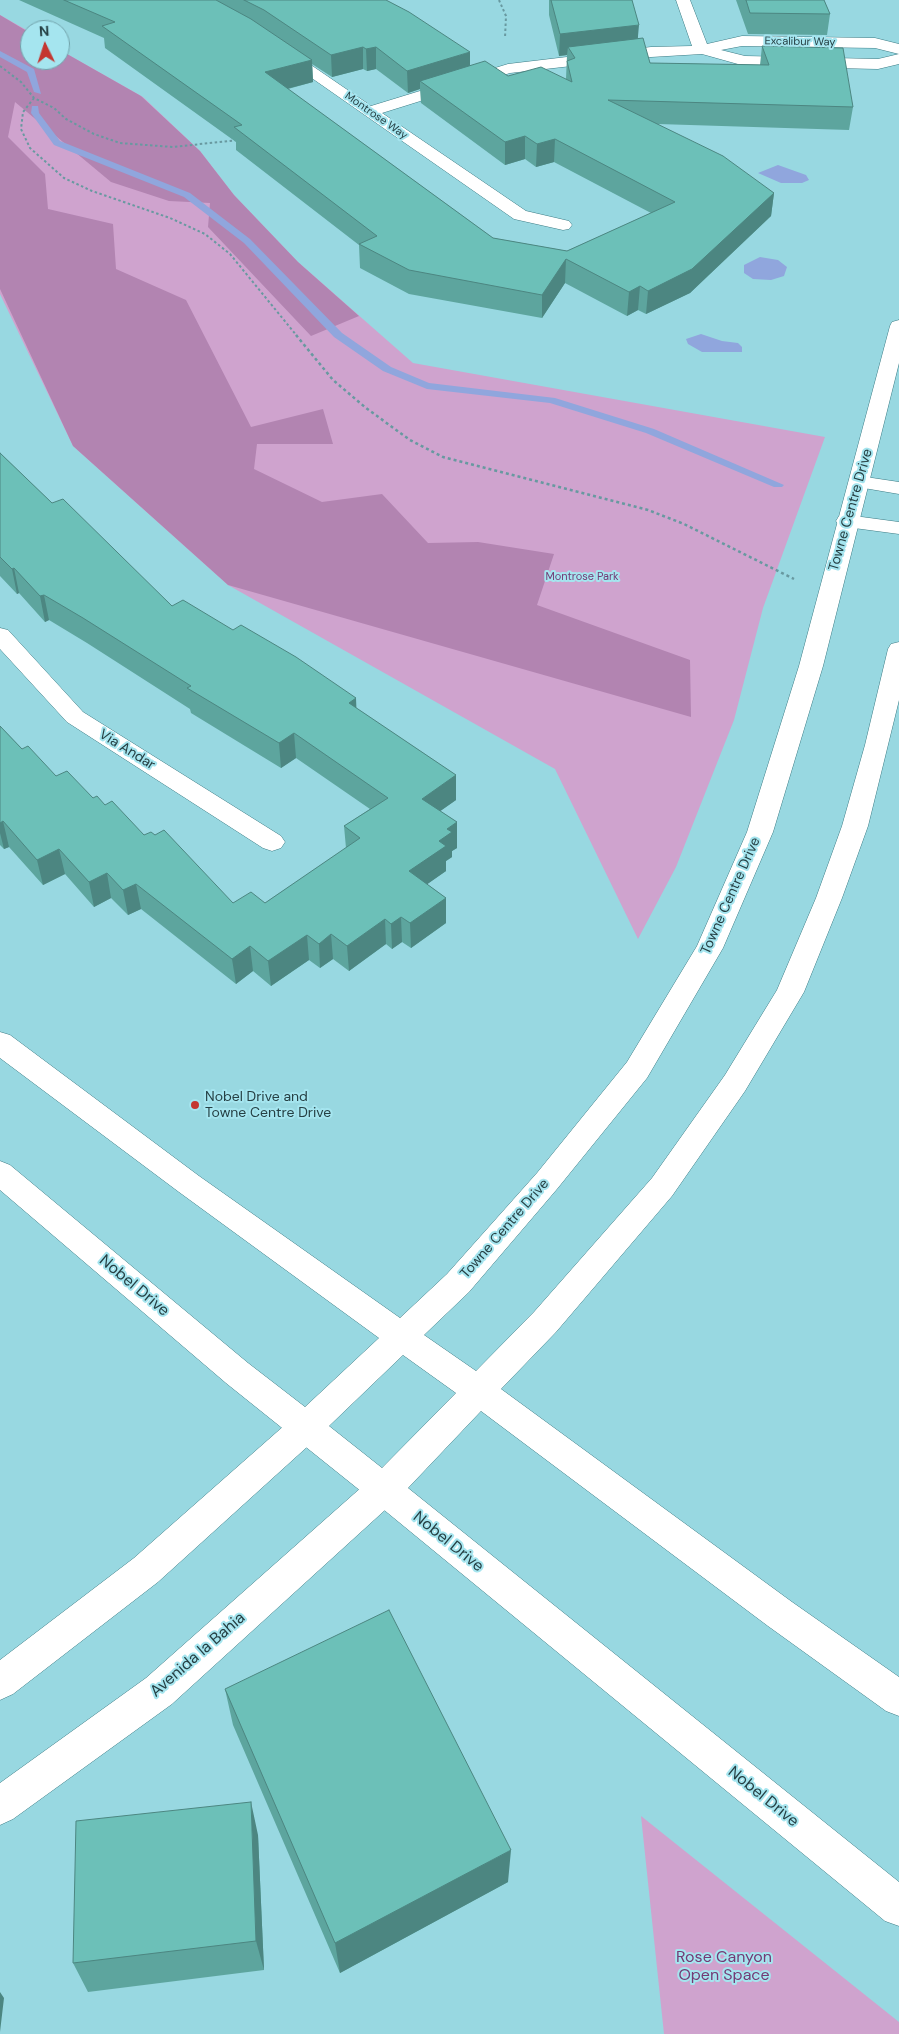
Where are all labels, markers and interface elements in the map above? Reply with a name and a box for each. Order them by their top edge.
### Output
north arrow [20,20,70,70]
text: N [38,22,50,40]
street label: Excalibur Way [764,35,836,49]
street label: Montrose Way [342,90,410,142]
street label: Towne Centre Drive [826,447,876,573]
park label: Montrose Park [545,570,619,584]
street label: Via Andar [96,726,158,774]
street label: Towne Centre Drive [698,835,764,957]
place label: Nobel Drive and Towne Centre Drive [205,1089,331,1122]
marker: Nobel Drive and Towne Centre Drive [189,1099,201,1111]
street label: Towne Centre Drive [457,1176,553,1282]
street label: Nobel Drive [95,1251,173,1321]
street label: Nobel Drive [409,1508,487,1576]
street label: Avenida la Bahia [147,1609,249,1701]
street label: Nobel Drive [724,1763,802,1831]
park label: Rose Canyon Open Space [676,1948,772,1986]

